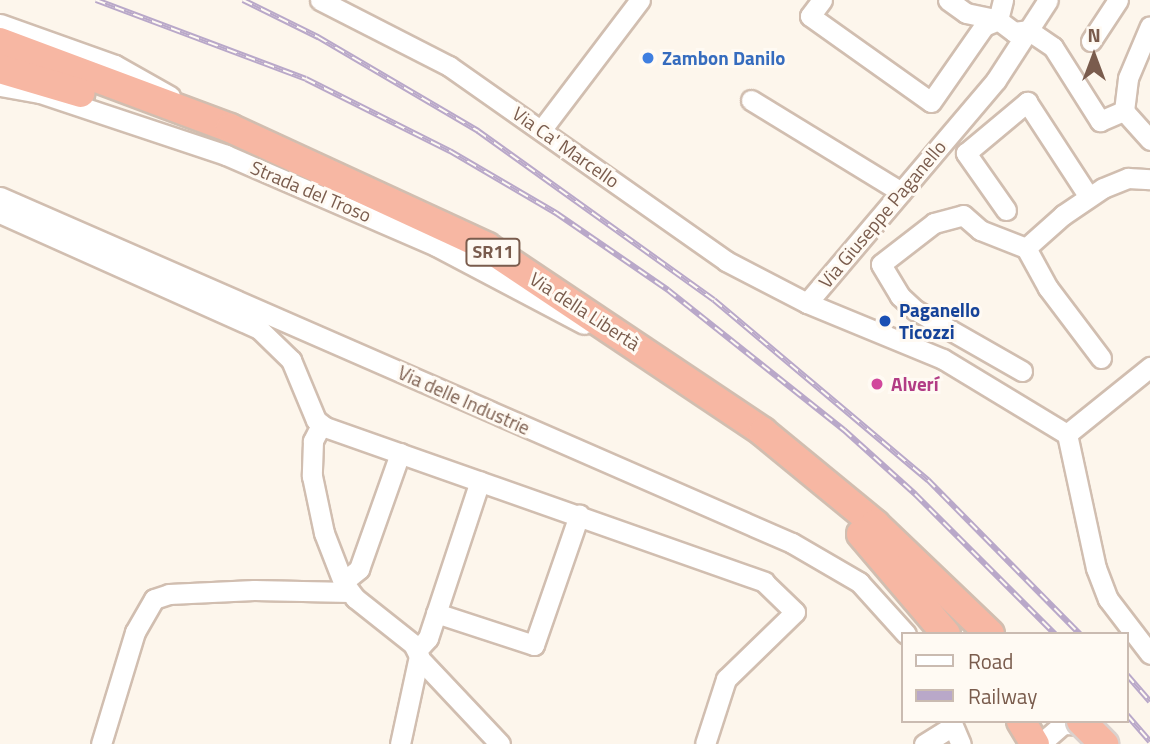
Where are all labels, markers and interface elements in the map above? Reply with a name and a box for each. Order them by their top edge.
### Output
text: N [1087,20,1101,49]
north arrow [1059,21,1129,91]
place label: Zambon Danilo [662,47,785,69]
marker: Zambon Danilo [640,50,656,66]
street label: Via Ca' Marcello [508,102,624,192]
street label: Via Giuseppe Paganello [814,136,950,292]
street label: Strada del Troso [247,155,375,227]
road number: SR11 [465,238,521,266]
street label: Via della Libertà [526,267,644,355]
place label: Paganello Ticozzi [899,299,980,343]
marker: Paganello Ticozzi [877,313,893,329]
street label: Via delle Industrie [395,361,533,439]
place label: Alverí [891,373,939,395]
marker: Alverí [869,376,885,392]
legend [902,632,1129,723]
text: Road [968,645,1013,677]
text: Railway [968,680,1037,712]

